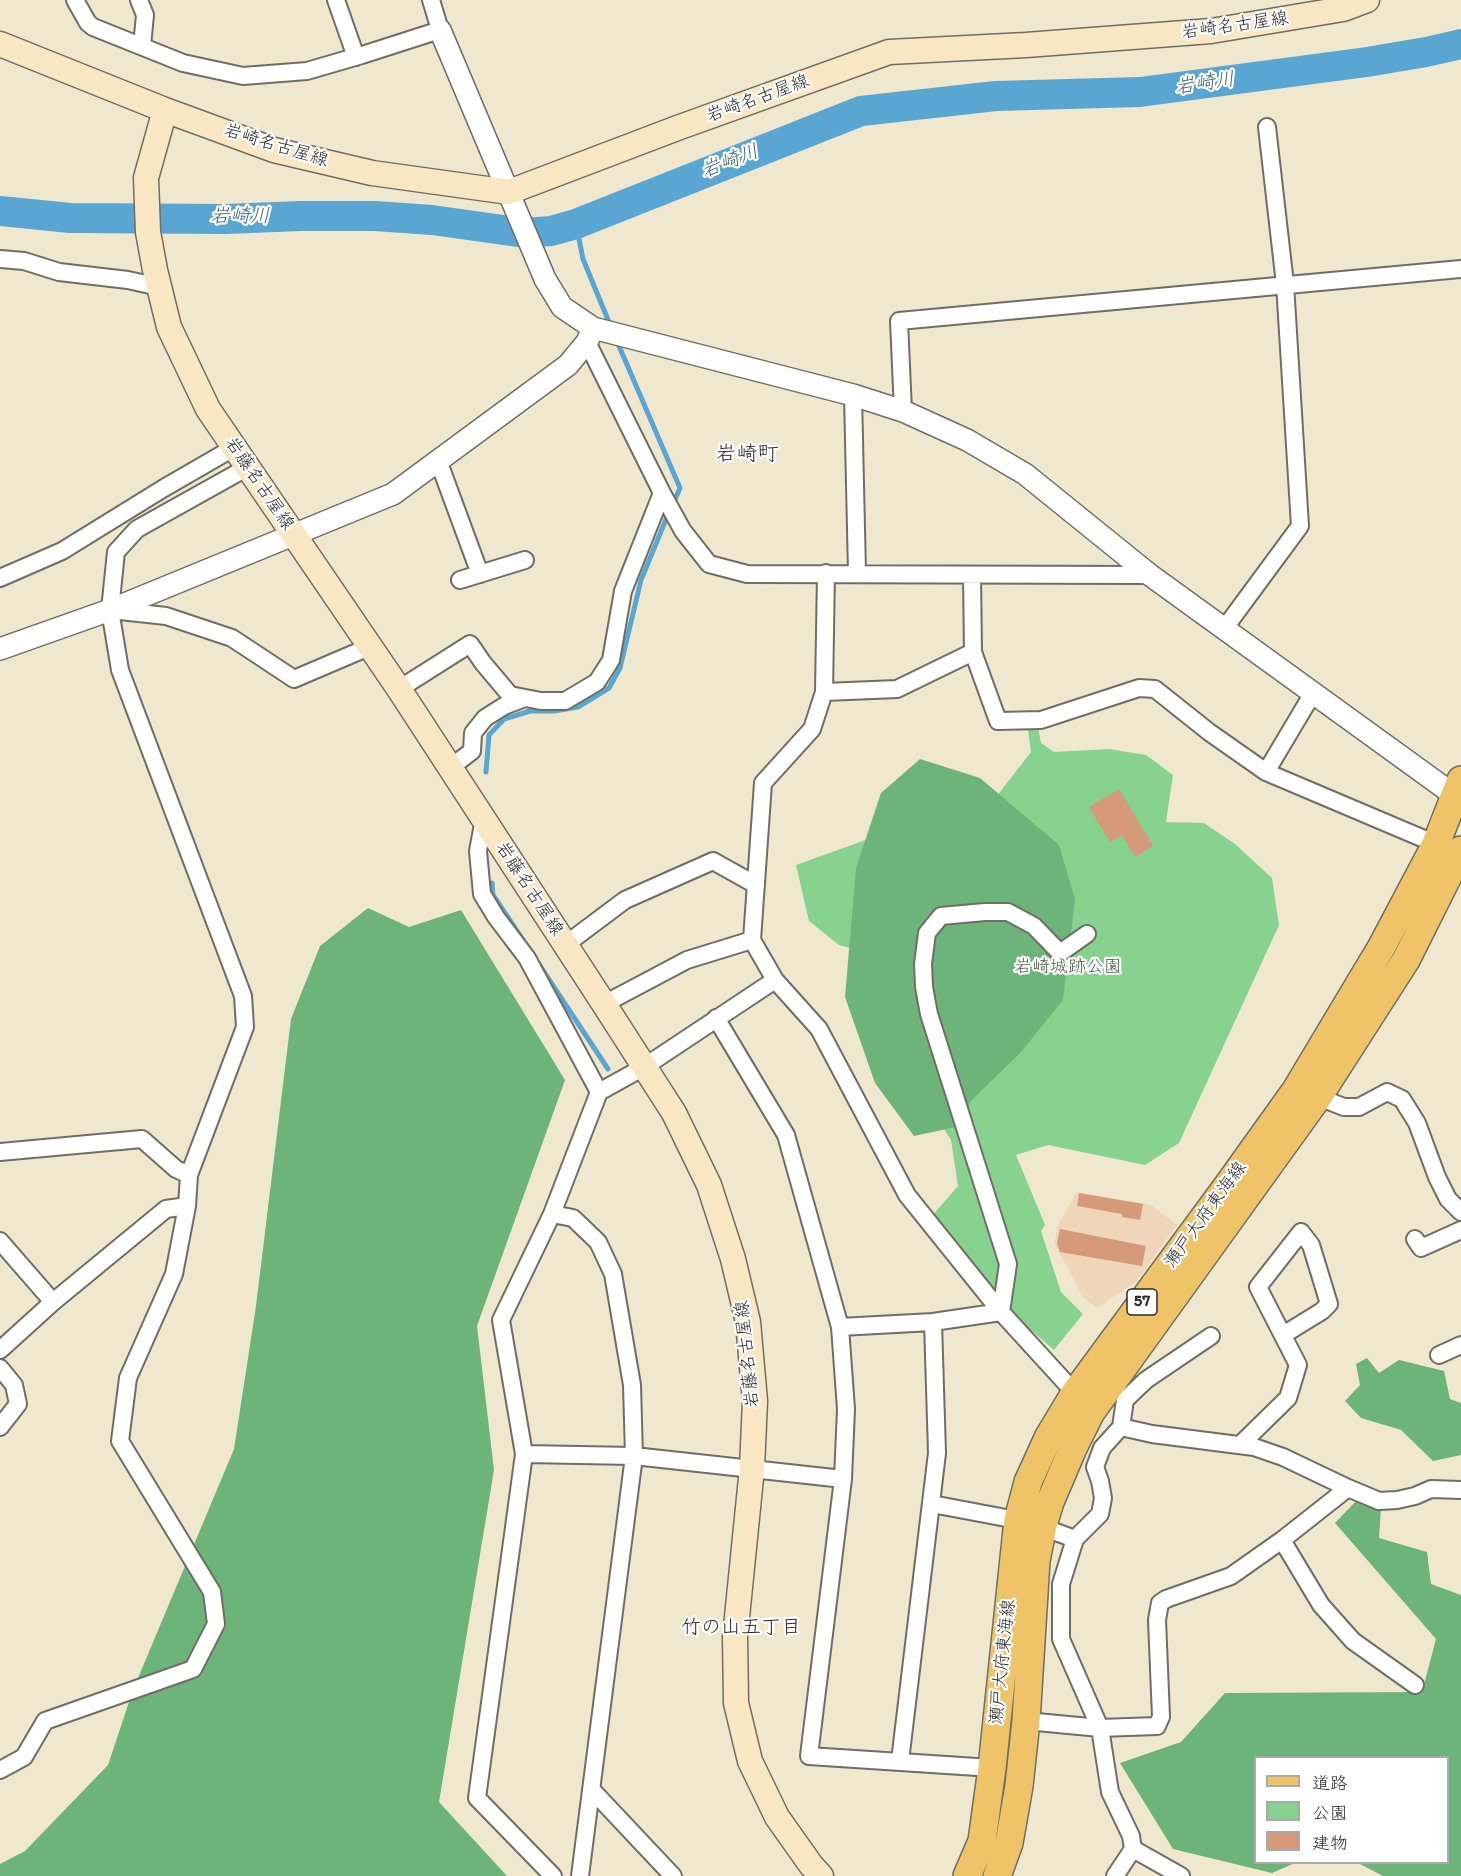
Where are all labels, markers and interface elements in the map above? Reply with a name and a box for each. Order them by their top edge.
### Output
street label: 岩崎名古屋線 [1180,8,1290,44]
water label: 岩崎川 [1174,68,1236,100]
street label: 岩崎名古屋線 [704,70,812,128]
street label: 岩崎名古屋線 [221,120,331,172]
water label: 岩崎川 [698,140,762,184]
water label: 岩崎川 [210,205,270,229]
street label: 岩藤名古屋線 [220,433,298,535]
district label: 岩崎町 [716,442,778,468]
street label: 岩藤名古屋線 [491,838,567,940]
park label: 岩崎城跡公園 [1014,956,1122,978]
street label: 瀬戸大府東海線 [1160,1158,1252,1272]
road number: 57 [1127,1289,1157,1315]
street label: 岩藤名古屋線 [732,1299,764,1409]
street label: 瀬戸大府東海線 [986,1598,1020,1726]
district label: 竹の山五丁目 [681,1616,801,1640]
legend [1254,1756,1449,1864]
text: 道路 [1312,1772,1348,1794]
text: 公園 [1312,1802,1348,1824]
text: 建物 [1312,1832,1348,1854]

